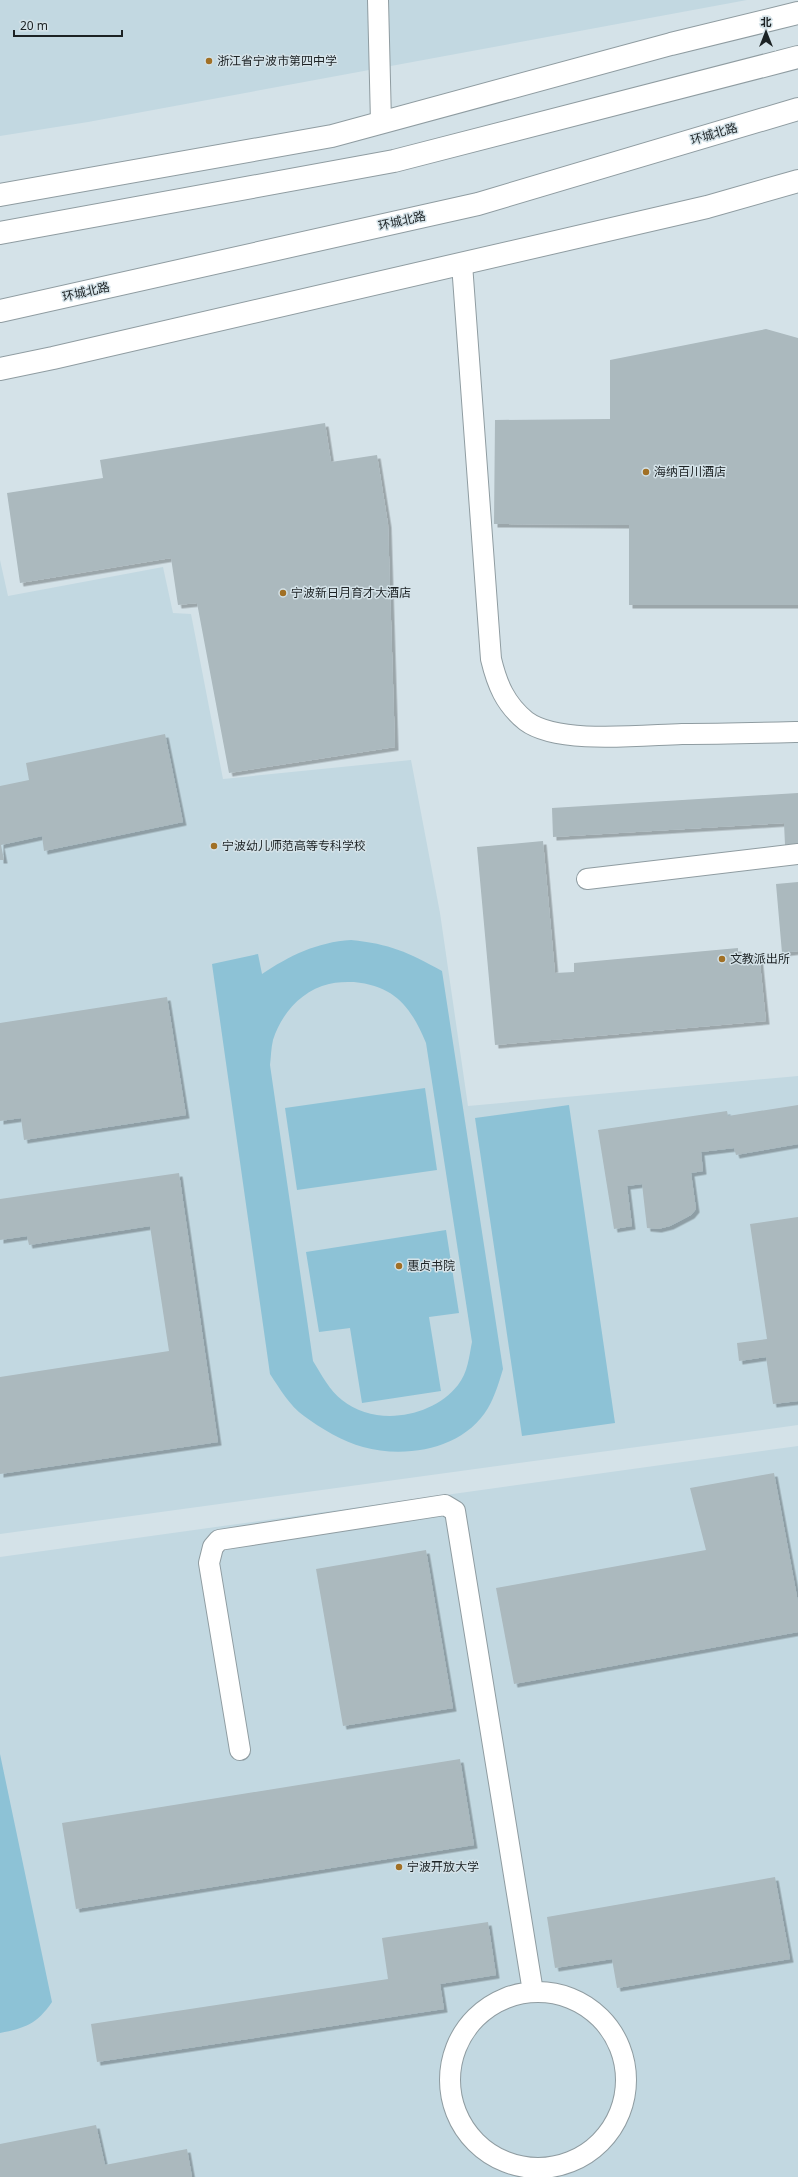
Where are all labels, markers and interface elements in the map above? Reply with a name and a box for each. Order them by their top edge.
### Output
scale bar [14,12,122,38]
north arrow [746,12,786,52]
text: 北 [761,14,772,29]
text: 20 m [20,17,48,34]
place label: 浙江省宁波市第四中学 [217,52,337,69]
marker: 浙江省宁波市第四中学 [204,56,214,66]
street label: 环城北路 [688,119,739,148]
street label: 环城北路 [377,207,427,234]
street label: 环城北路 [61,278,111,305]
place label: 海纳百川酒店 [654,463,726,480]
marker: 海纳百川酒店 [641,467,651,477]
place label: 宁波新日月育才大酒店 [291,584,411,601]
marker: 宁波新日月育才大酒店 [278,588,288,598]
place label: 宁波幼儿师范高等专科学校 [222,837,366,854]
marker: 宁波幼儿师范高等专科学校 [209,841,219,851]
place label: 文教派出所 [730,950,790,967]
marker: 文教派出所 [717,954,727,964]
place label: 惠贞书院 [407,1257,455,1274]
marker: 惠贞书院 [394,1261,404,1271]
place label: 宁波开放大学 [407,1858,479,1875]
marker: 宁波开放大学 [394,1862,404,1872]

